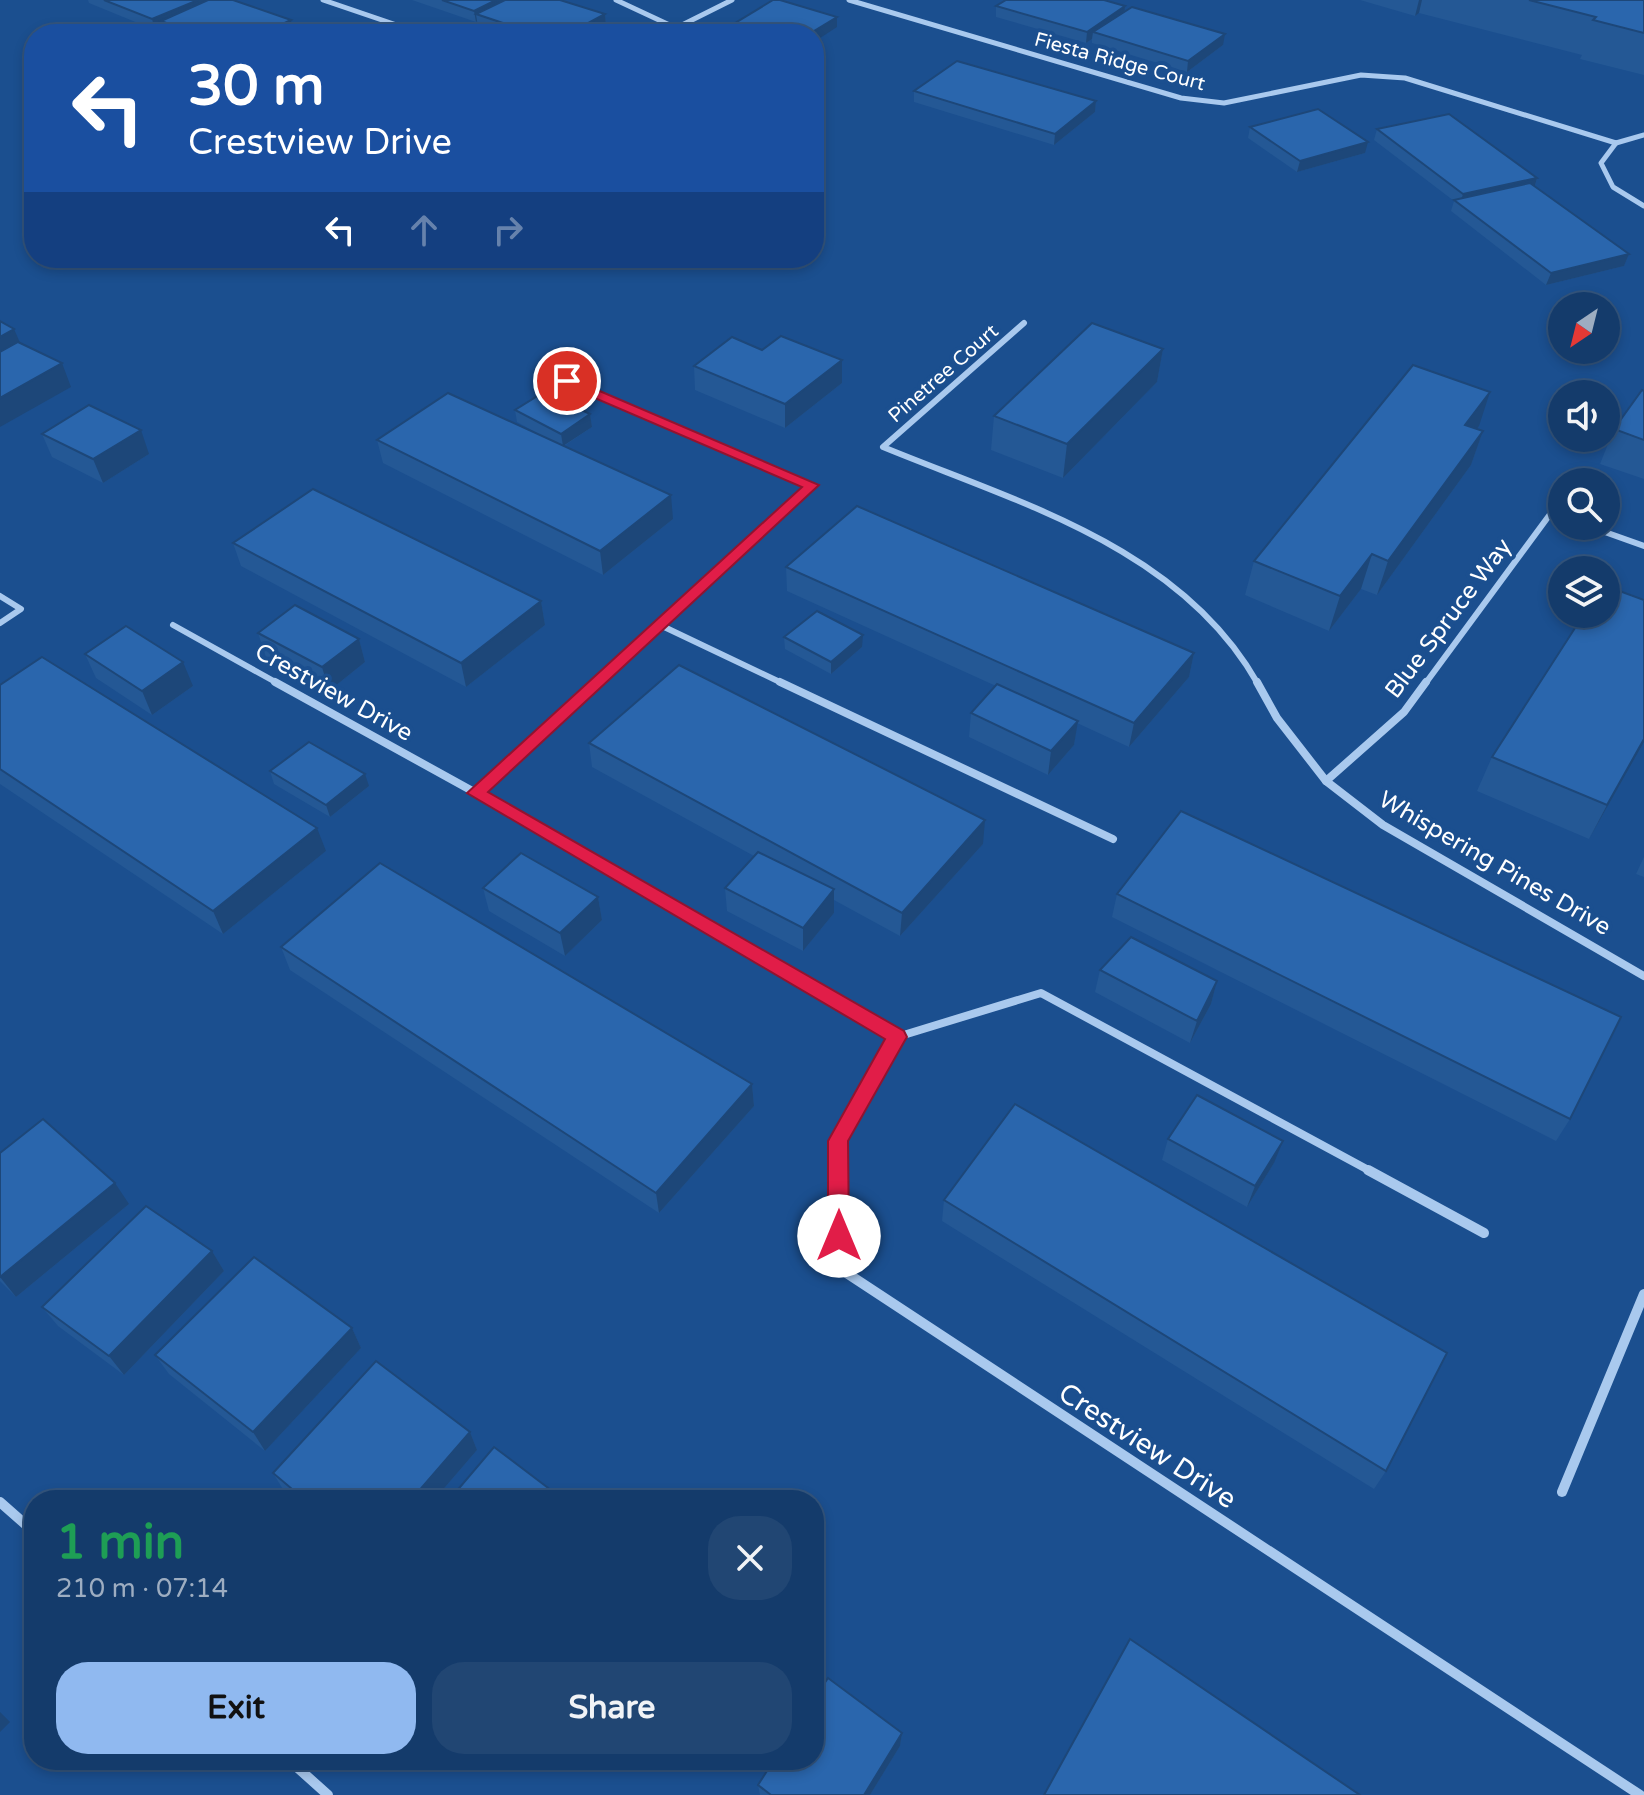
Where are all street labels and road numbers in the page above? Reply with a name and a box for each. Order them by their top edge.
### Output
street label: Fiesta Ridge Court [1032,28,1208,96]
street label: Pinetree Court [884,319,1004,428]
street label: Blue Spruce Way [1379,533,1518,704]
street label: Crestview Drive [250,637,418,748]
street label: Whispering Pines Drive [1374,785,1616,942]
street label: Crestview Drive [1052,1376,1243,1516]

